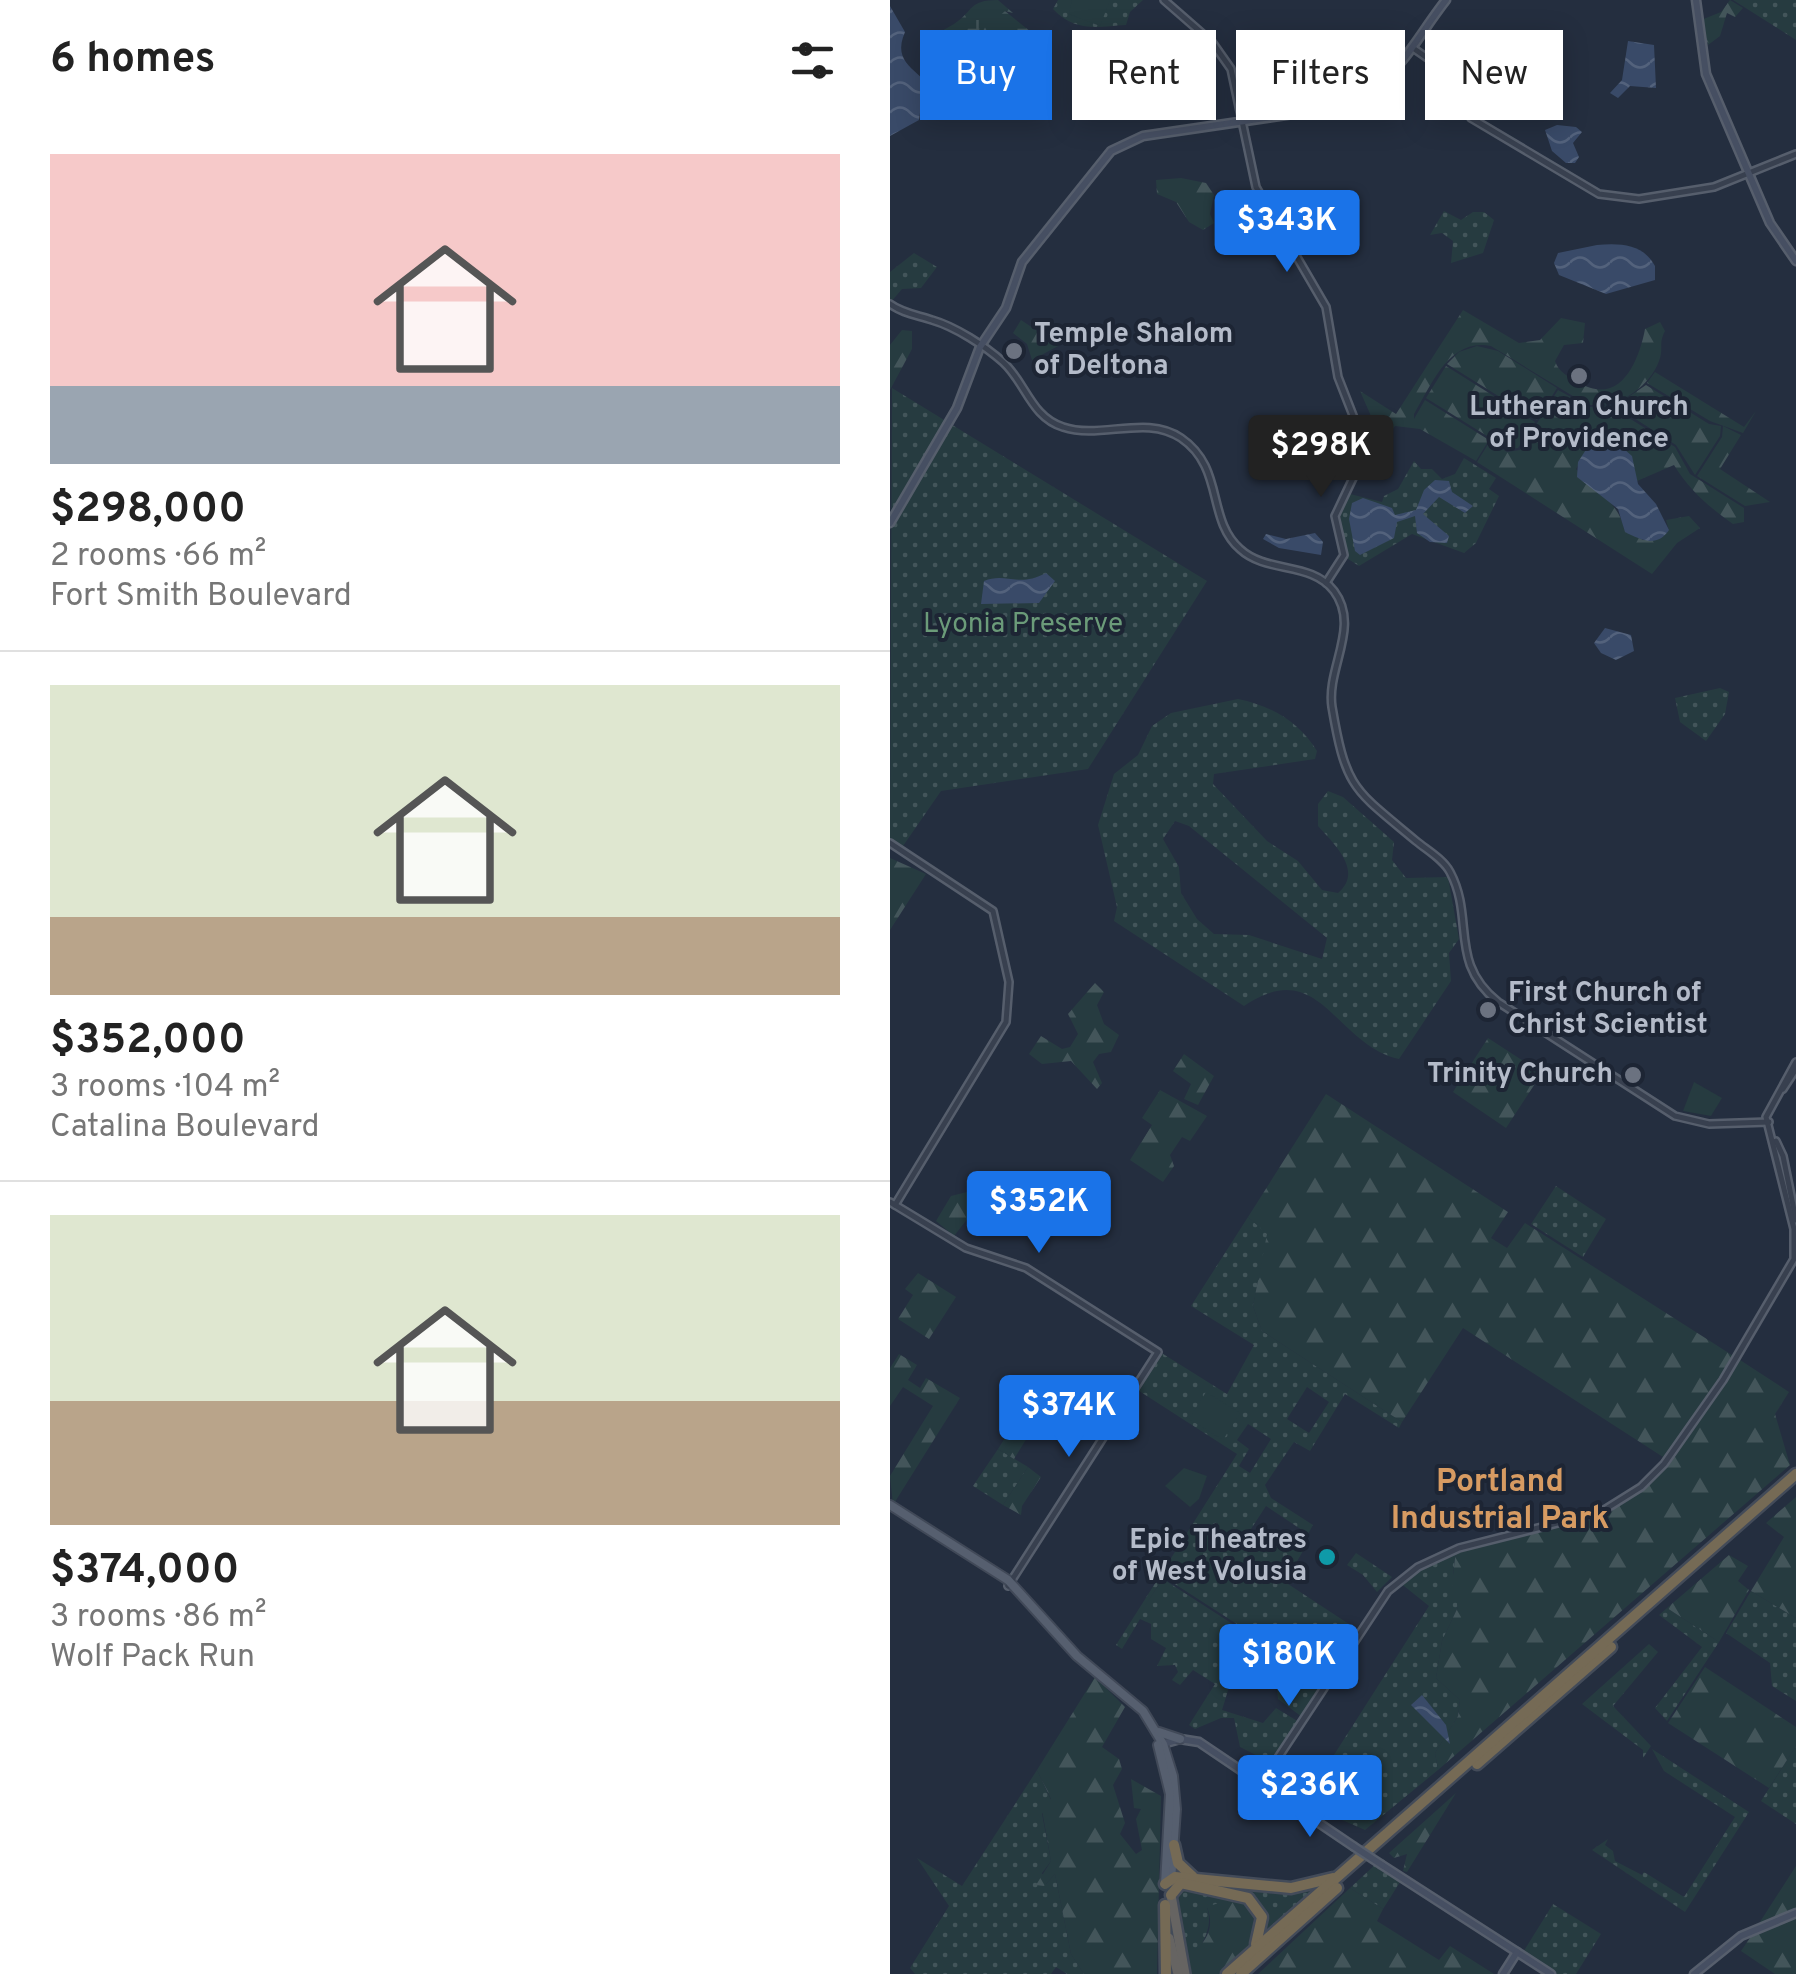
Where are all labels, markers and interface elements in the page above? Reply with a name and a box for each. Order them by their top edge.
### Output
chip: Buy [920,30,1052,120]
chip: Rent [1072,30,1216,120]
chip: Filters [1236,30,1405,120]
chip: New [1425,30,1563,120]
icon: filters [785,33,840,88]
text: 6 homes [50,34,215,87]
pin: $343K [1217,190,1357,275]
text: $343K [1237,202,1337,242]
icon: home [355,219,535,399]
place label: Temple Shalom of Deltona [1034,317,1233,385]
marker: Temple Shalom of Deltona [1003,340,1025,362]
marker: Lutheran Church of Providence [1568,365,1590,387]
place label: Lutheran Church of Providence [1469,390,1689,458]
pin: $298K [1251,415,1391,500]
text: $298K [1270,427,1372,467]
text: $298,000 [50,484,246,537]
text: 2 rooms · 66 m² [50,537,266,577]
text: Fort Smith Boulevard [50,577,352,617]
park label: Lyonia Preserve [923,607,1123,643]
icon: home [355,750,535,930]
place label: First Church of Christ Scientist [1508,976,1708,1044]
marker: First Church of Christ Scientist [1477,999,1499,1021]
text: $352,000 [50,1015,246,1068]
place label: Trinity Church [1427,1057,1613,1093]
marker: Trinity Church [1622,1064,1644,1086]
text: 3 rooms · 104 m² [50,1068,280,1108]
text: Catalina Boulevard [50,1108,319,1148]
pin: $352K [969,1171,1109,1256]
text: $352K [989,1183,1089,1223]
icon: home [355,1280,535,1460]
pin: $374K [999,1375,1139,1460]
text: $374K [1021,1387,1117,1427]
district label: Portland Industrial Park [1391,1463,1609,1540]
place label: Epic Theatres of West Volusia [1112,1523,1307,1591]
text: $374,000 [50,1545,239,1598]
marker: Epic Theatres of West Volusia [1316,1546,1338,1568]
text: 3 rooms · 86 m² [50,1598,267,1638]
pin: $180K [1219,1624,1359,1709]
text: $180K [1241,1636,1337,1676]
text: Wolf Pack Run [50,1638,255,1678]
pin: $236K [1240,1755,1380,1840]
text: $236K [1260,1767,1360,1807]

